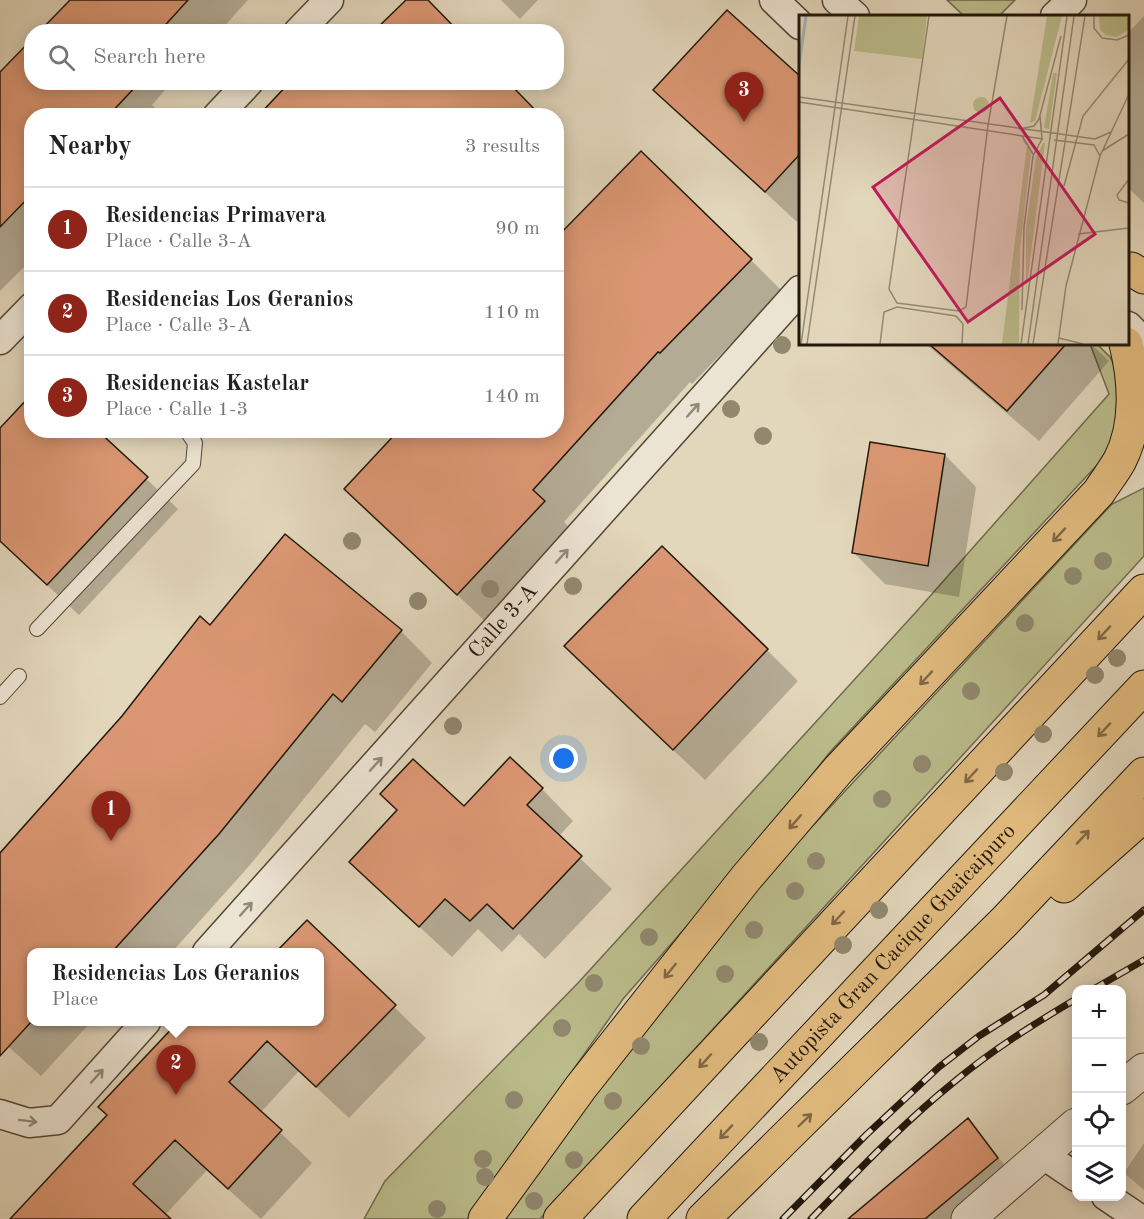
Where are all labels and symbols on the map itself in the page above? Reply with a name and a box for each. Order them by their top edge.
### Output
inset map [799,15,1129,345]
pin: 3 [724,72,764,122]
one-way arrow [686,403,700,418]
one-way arrow [1052,527,1066,542]
one-way arrow [555,549,569,564]
street label: Calle 3-A [465,580,542,663]
one-way arrow [1097,626,1111,641]
one-way arrow [919,670,933,685]
one-way arrow [1097,722,1111,737]
your location [549,744,578,773]
one-way arrow [369,756,383,771]
one-way arrow [964,768,978,783]
pin: 1 [92,792,130,841]
one-way arrow [788,814,802,829]
street label: Autopista Gran Cacique Guaicaipuro [766,820,1020,1088]
one-way arrow [1076,830,1091,845]
one-way arrow [239,902,253,917]
one-way arrow [830,911,845,926]
one-way arrow [664,963,677,979]
pin: 2 [156,1046,195,1095]
one-way arrow [698,1054,712,1069]
one-way arrow [90,1069,104,1084]
one-way arrow [798,1112,813,1127]
one-way arrow [18,1115,38,1126]
one-way arrow [719,1125,733,1140]

